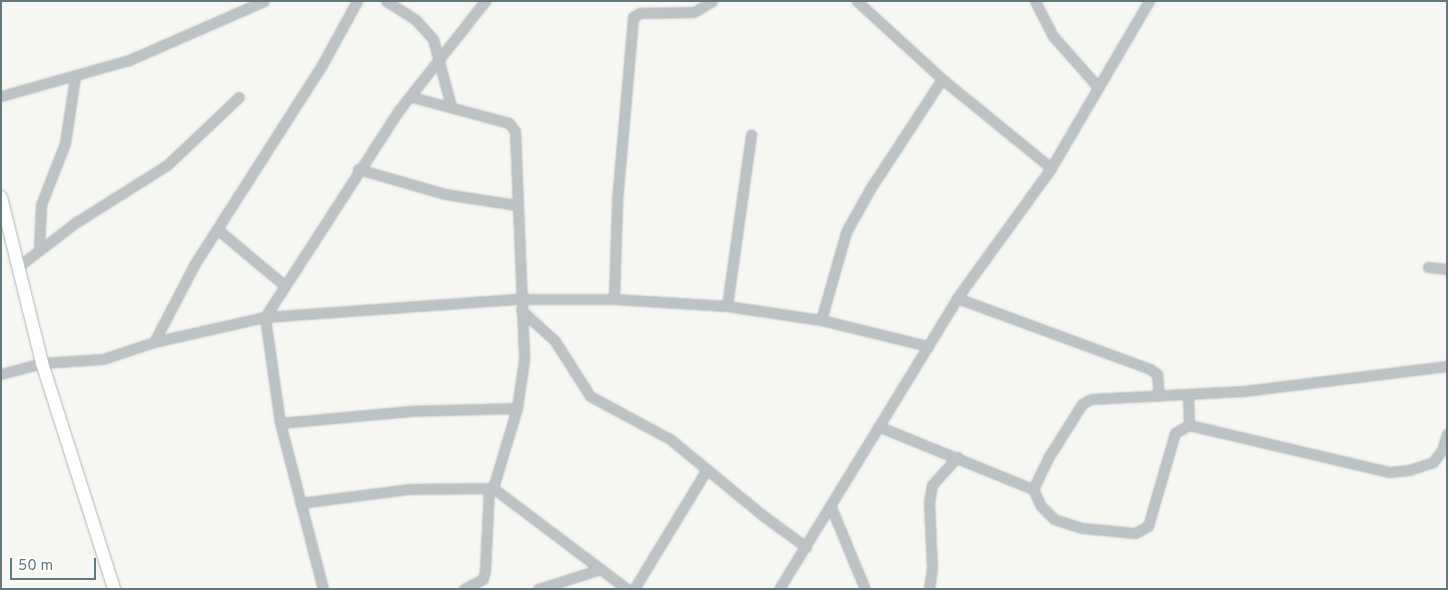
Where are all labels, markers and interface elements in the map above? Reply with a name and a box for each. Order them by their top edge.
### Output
scale bar [12,548,99,580]
text: 50 m [18,557,53,576]

